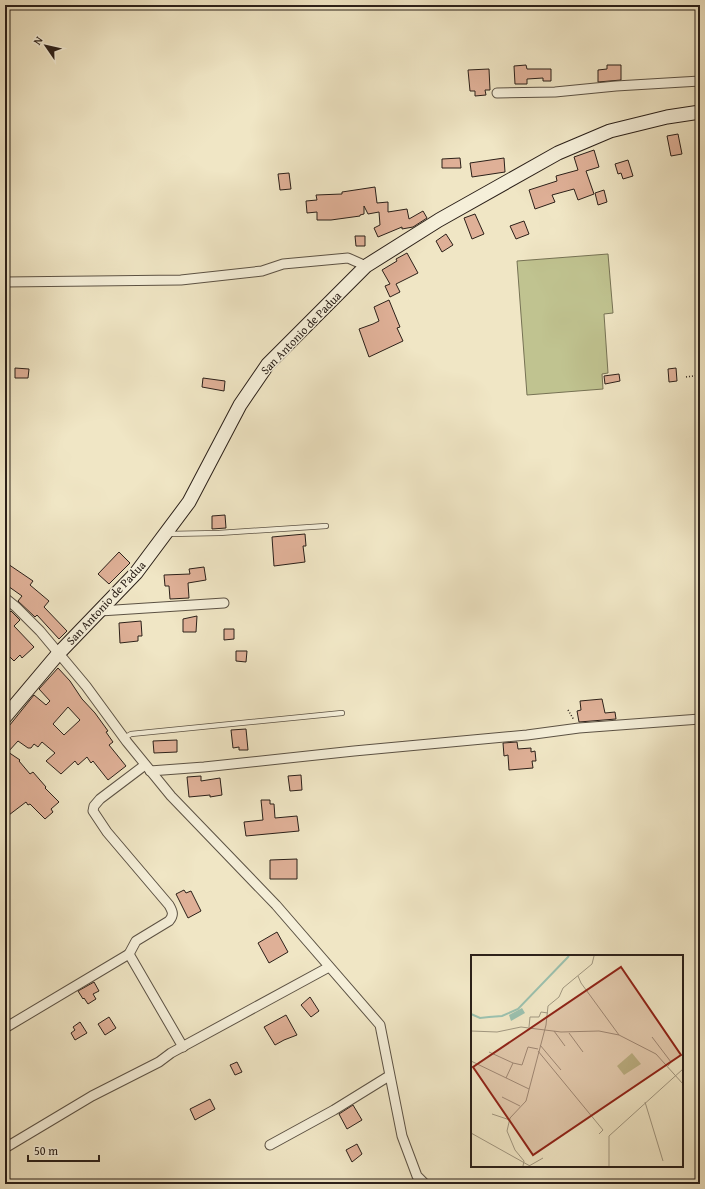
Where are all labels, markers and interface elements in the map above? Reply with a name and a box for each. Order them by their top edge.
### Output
north arrow [26,26,66,66]
text: N [29,32,47,48]
street label: San Antonio de Padua [256,287,345,378]
street label: San Antonio de Padua [62,557,149,649]
inset map [471,955,683,1167]
scale bar [28,1137,99,1163]
text: 50 m [34,1142,58,1159]

